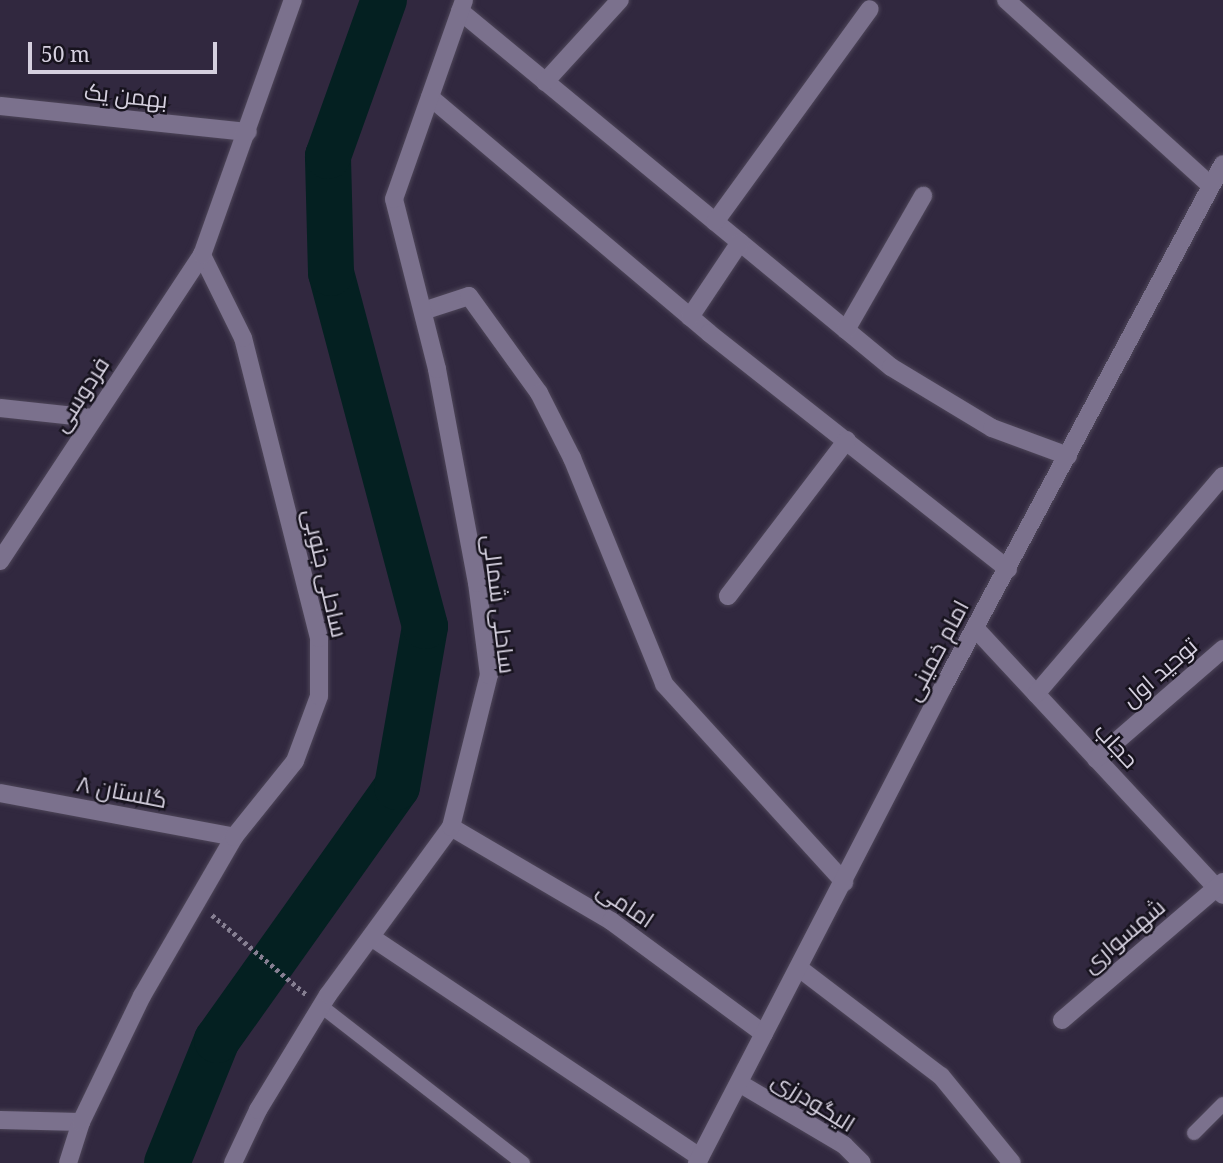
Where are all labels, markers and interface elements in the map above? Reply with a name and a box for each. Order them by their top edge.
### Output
scale bar [32,28,220,72]
text: 50 m [41,40,90,68]
street label: بهمن یک [83,77,169,113]
street label: فردوسی [46,351,114,437]
street label: ساحلی جنوبی [298,506,354,640]
street label: ساحلی شمالی [478,533,522,675]
street label: امام خمینی [898,595,974,705]
street label: توحید اول [1115,632,1203,712]
street label: حجاب [1089,717,1145,773]
street label: گلستان ۸ [74,769,170,813]
street label: امامی [592,875,660,933]
street label: شهسواری [1076,892,1170,978]
street label: الیگودرزی [767,1065,861,1137]

